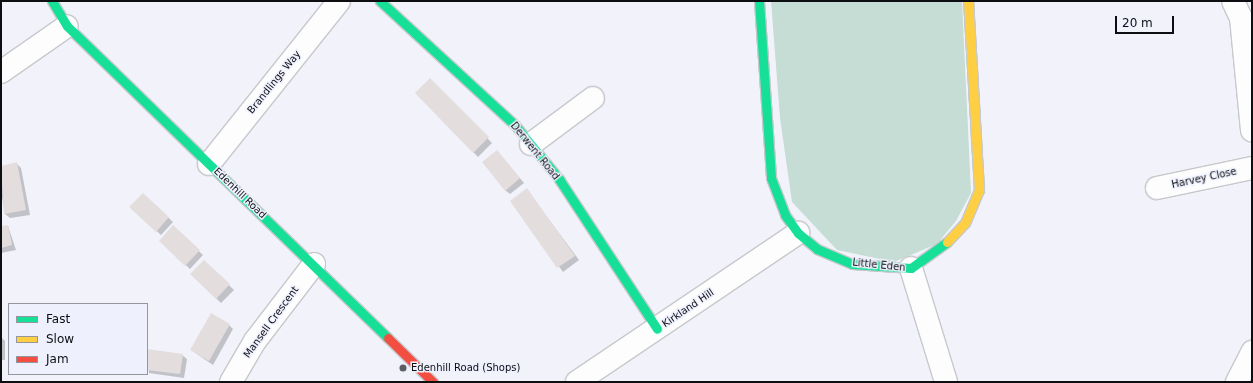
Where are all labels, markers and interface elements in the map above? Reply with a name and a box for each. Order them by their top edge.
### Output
scale bar [1117,8,1176,34]
text: 20 m [1122,16,1153,30]
street label: Brandlings Way [245,48,303,116]
street label: Derwent Road [508,120,562,182]
street label: Edenhill Road [211,165,269,221]
street label: Harvey Close [1170,165,1238,191]
street label: Little Eden [852,256,906,274]
street label: Mansell Crescent [241,284,301,360]
street label: Kirkland Hill [660,286,716,330]
legend [8,303,148,375]
text: Fast [46,312,70,326]
text: Slow [46,332,74,346]
text: Jam [46,352,69,366]
place label: Edenhill Road (Shops) [411,362,520,374]
marker: Edenhill Road (Shops) [398,363,408,373]

